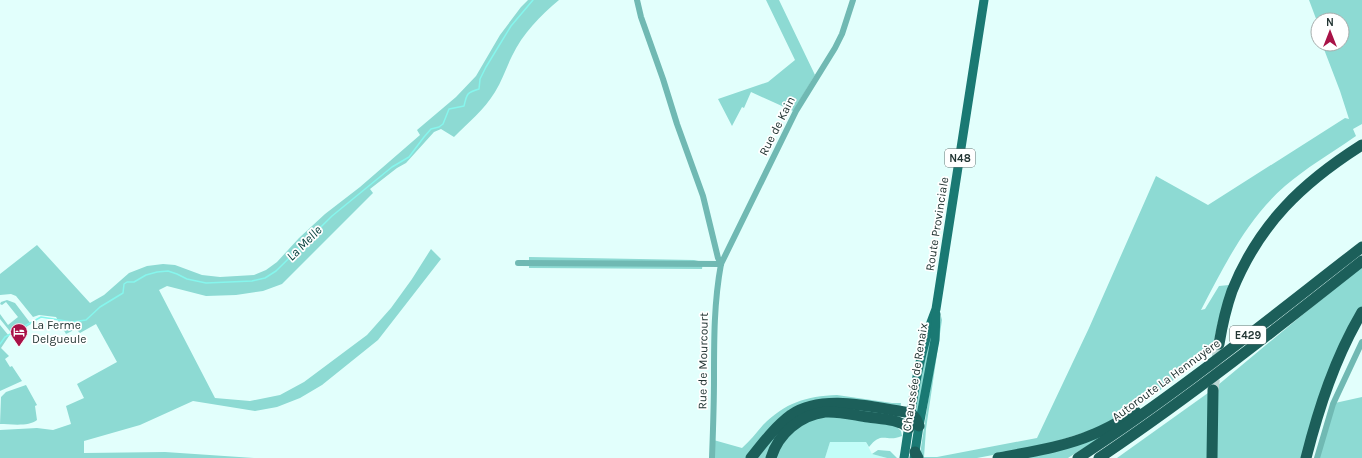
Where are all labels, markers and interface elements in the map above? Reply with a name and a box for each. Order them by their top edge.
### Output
north arrow [1310,12,1350,52]
text: N [1326,16,1334,29]
street label: Rue de Kain [756,94,798,158]
road number: N48 [945,149,975,167]
street label: Route Provinciale [923,176,951,272]
water label: La Melle [283,222,325,264]
street label: Rue de Mourcourt [695,312,711,410]
place label: La Ferme Delgueule [32,318,86,346]
hotel icon: La Ferme Delgueule [9,322,29,347]
street label: Chaussée de Renaix [900,322,930,432]
road number: E429 [1230,326,1266,344]
street label: Autoroute La Hennuyère [1109,336,1223,424]

